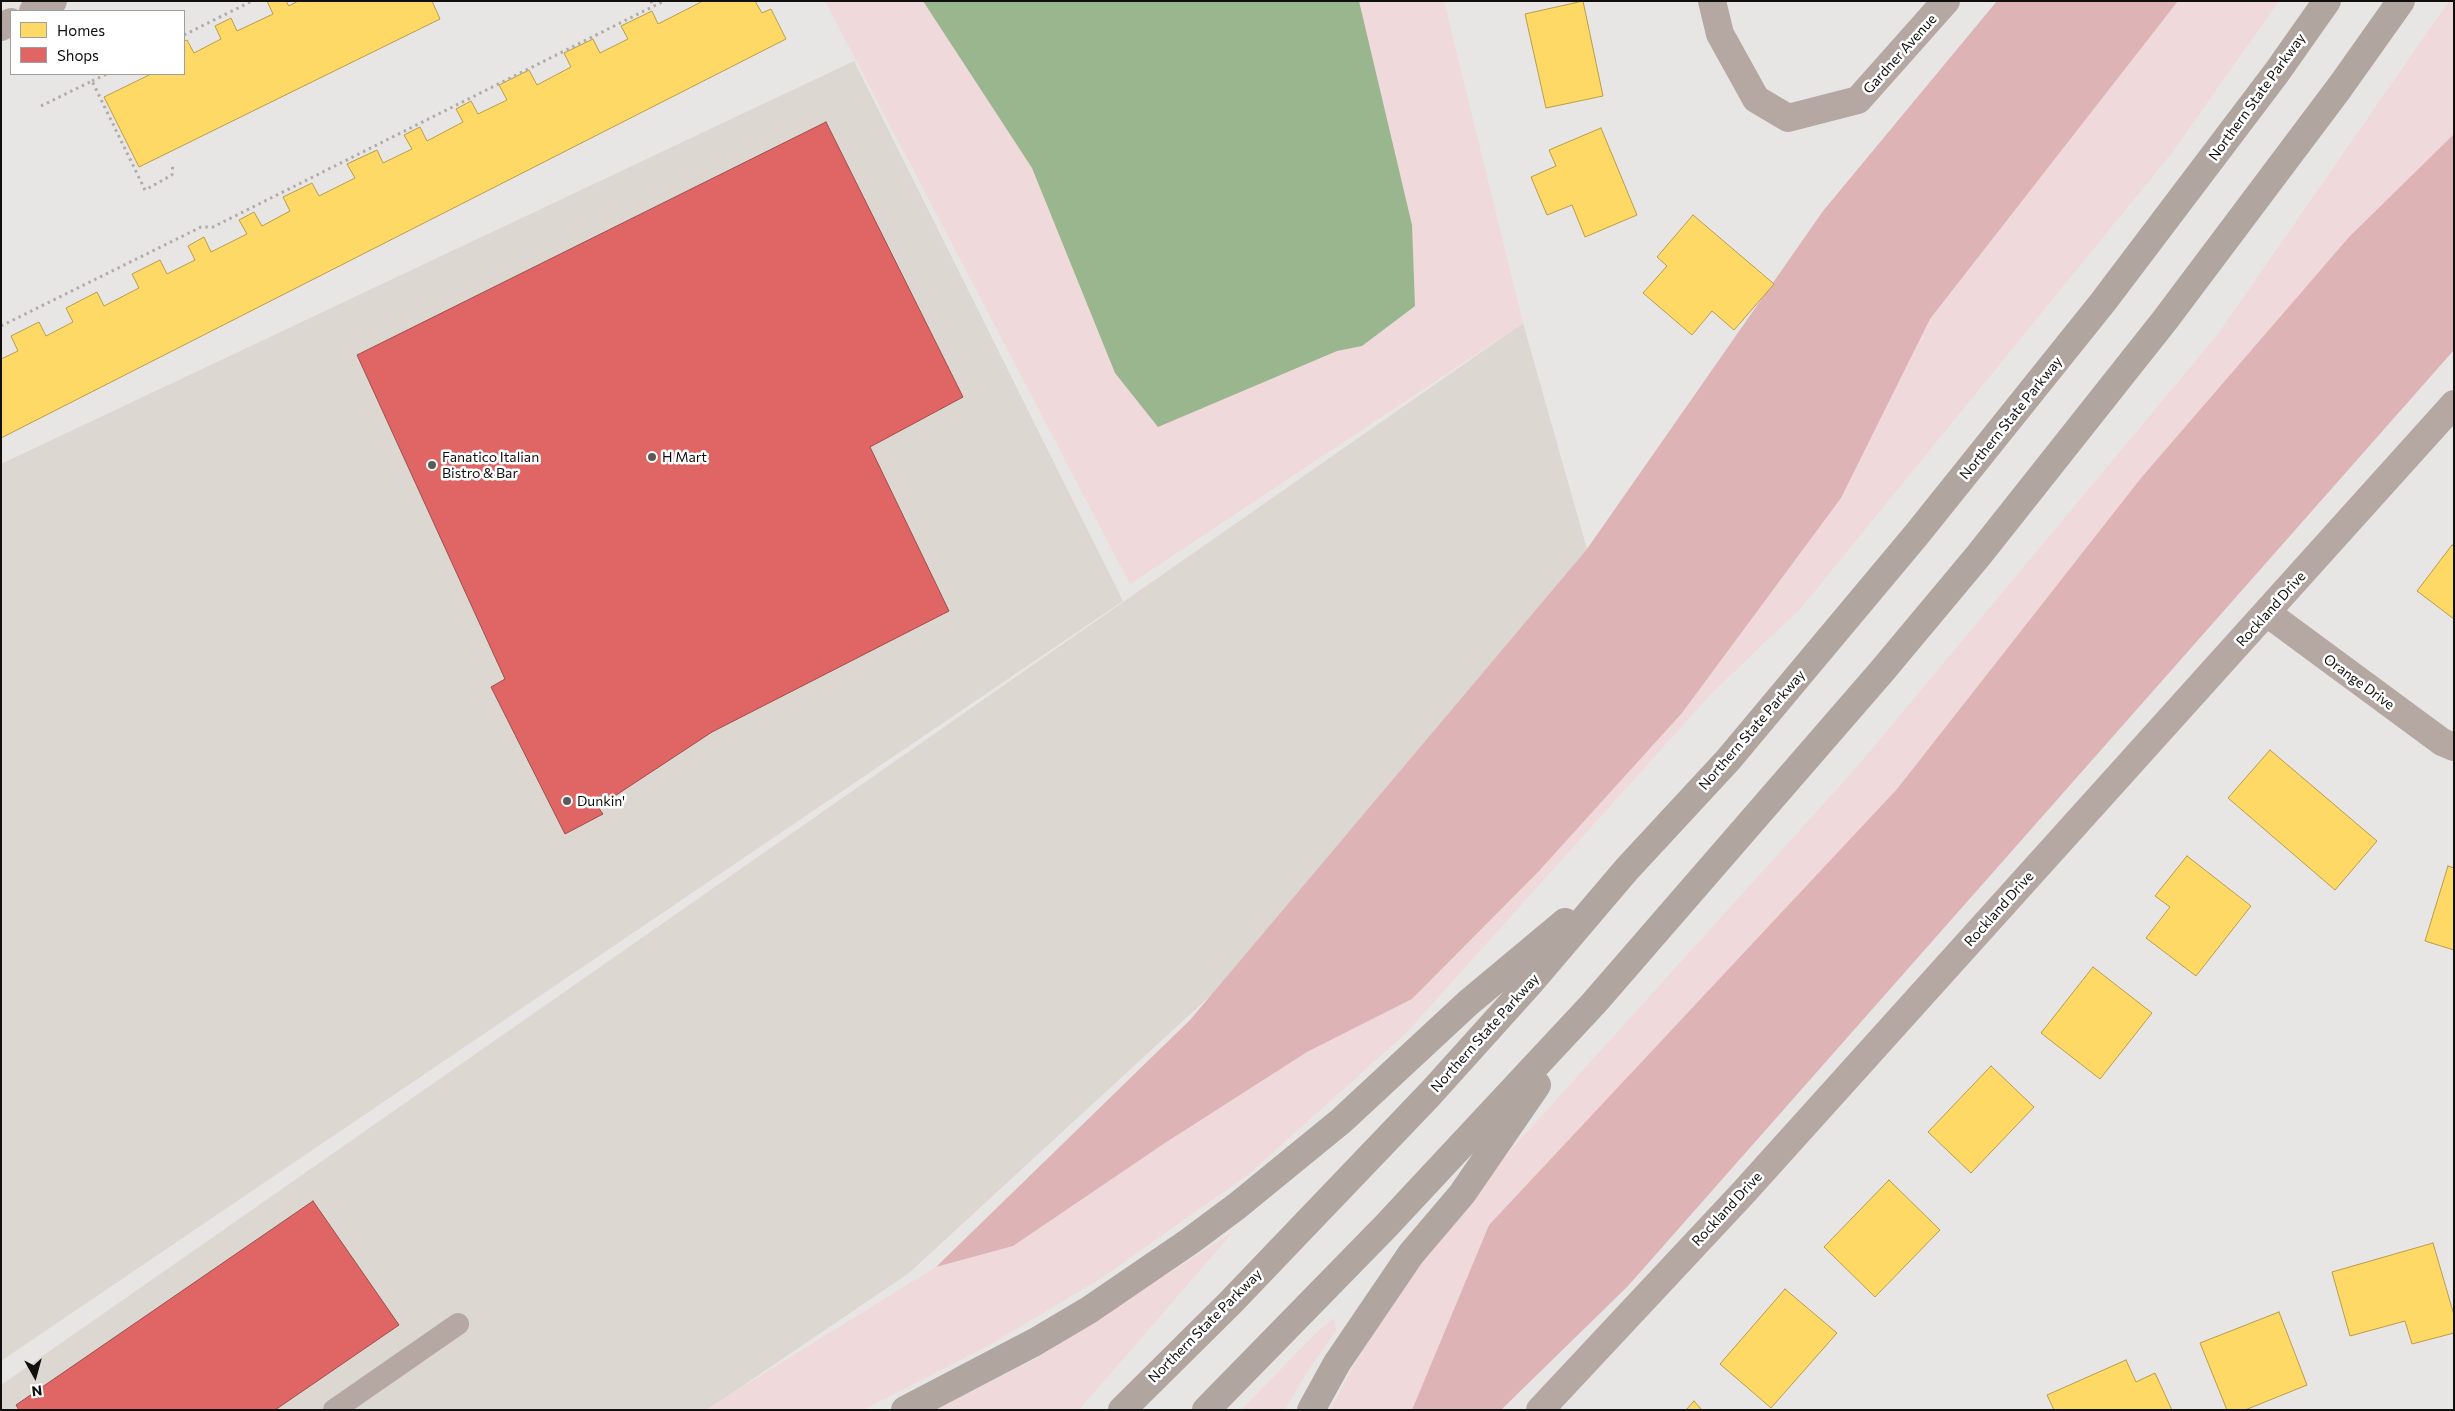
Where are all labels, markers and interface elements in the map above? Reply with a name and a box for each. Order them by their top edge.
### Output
legend [10,10,185,75]
street label: Gardner Avenue [1860,11,1940,97]
text: Homes [57,21,105,39]
street label: Northern State Parkway [2205,30,2309,164]
text: Shops [57,46,99,64]
street label: Northern State Parkway [1956,353,2066,483]
place label: Fanatico Italian Bistro & Bar [442,449,539,482]
place label: H Mart [662,449,707,465]
marker: H Mart [646,451,658,463]
marker: Fanatico Italian Bistro & Bar [426,459,438,471]
street label: Rockland Drive [2233,568,2309,650]
street label: Orange Drive [2320,651,2398,713]
street label: Northern State Parkway [1695,667,1809,793]
place label: Dunkin' [577,793,625,809]
marker: Dunkin' [561,795,573,807]
street label: Rockland Drive [1961,868,2037,950]
street label: Northern State Parkway [1427,970,1543,1096]
street label: Rockland Drive [1688,1168,1766,1250]
street label: Northern State Parkway [1145,1266,1265,1386]
north arrow [10,1351,60,1401]
text: N [31,1382,43,1400]

